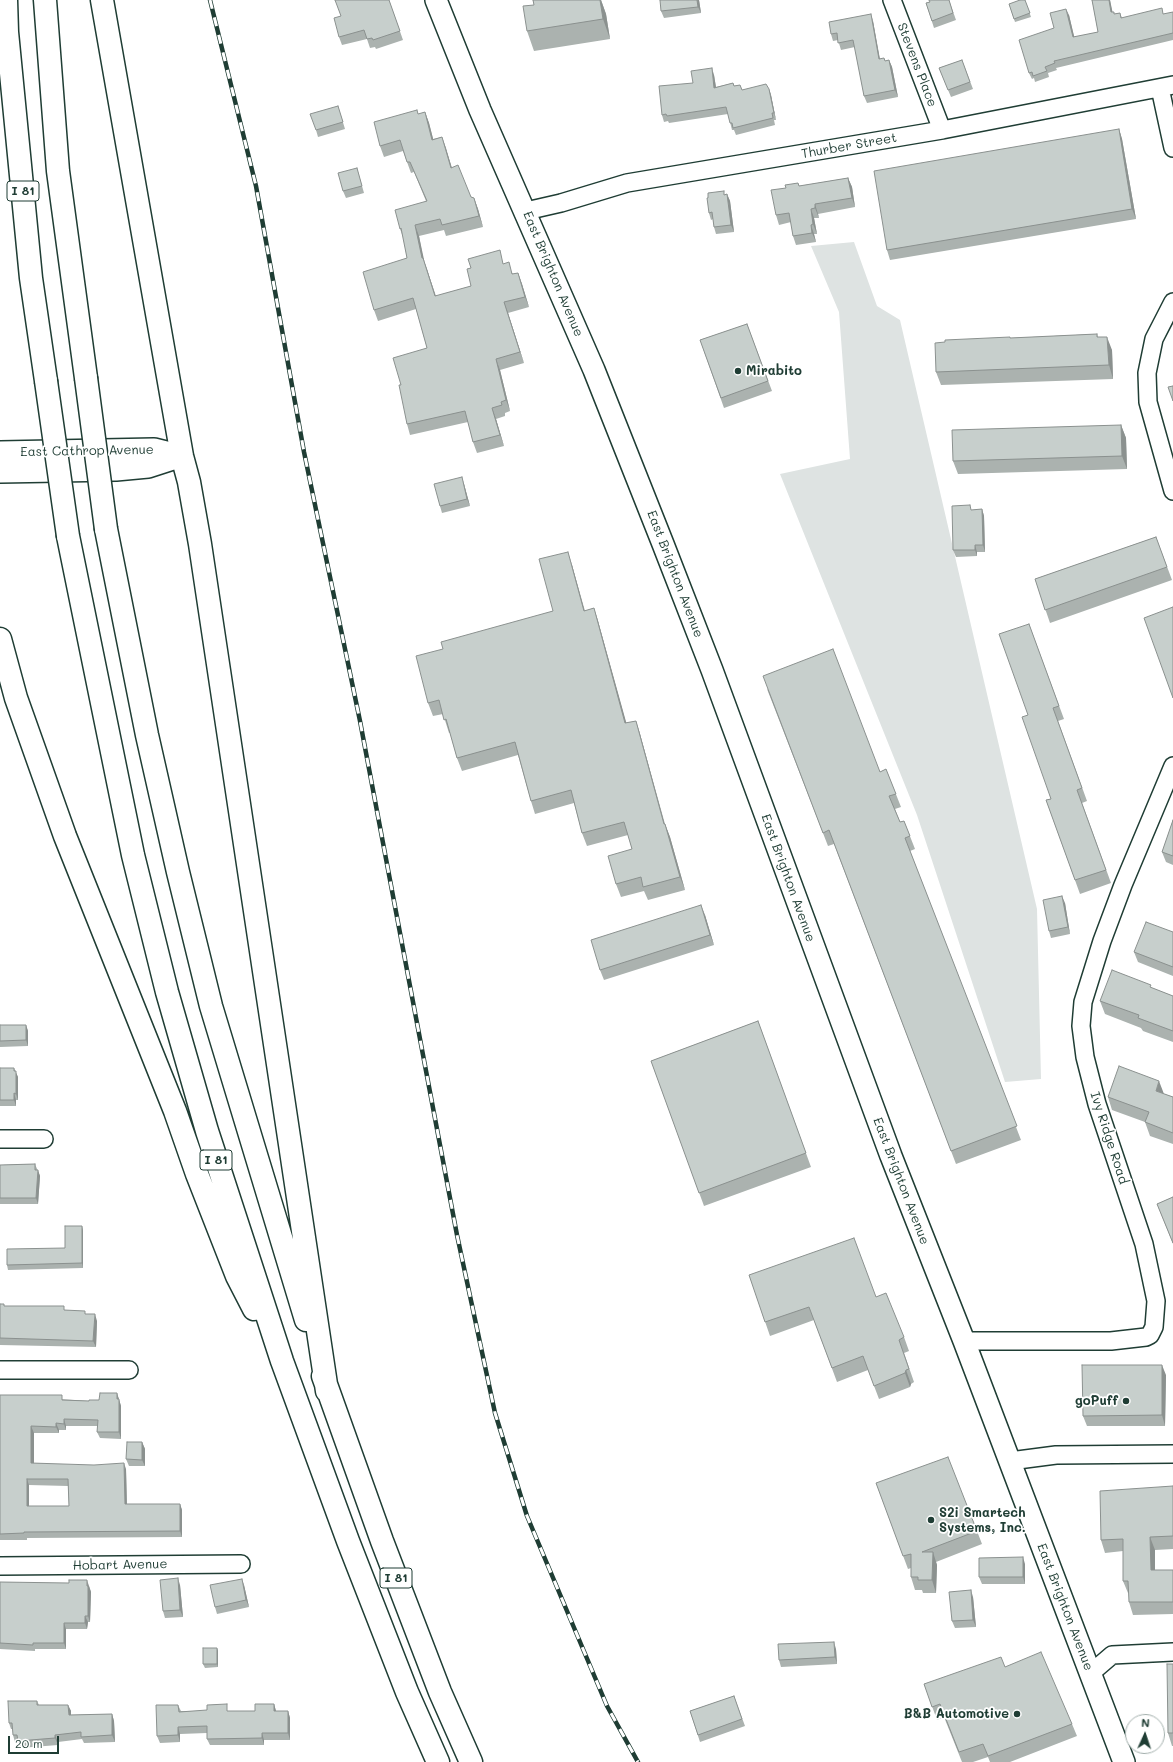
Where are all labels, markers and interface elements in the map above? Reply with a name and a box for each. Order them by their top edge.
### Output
street label: Stevens Place [894,21,940,109]
street label: Thurber Street [800,130,898,162]
road number: I 81 [7,181,39,201]
street label: East Brighton Avenue [519,209,587,339]
place label: Mirabito [746,363,802,379]
marker: Mirabito [733,366,743,376]
street label: East Cathrop Avenue [20,442,154,460]
street label: East Brighton Avenue [644,508,706,640]
street label: East Brighton Avenue [758,812,818,944]
street label: Ivy Ridge Road [1087,1090,1131,1186]
street label: East Brighton Avenue [870,1115,932,1247]
road number: I 81 [200,1150,232,1170]
place label: goPuff [1075,1393,1118,1409]
marker: goPuff [1121,1396,1131,1406]
place label: S2i Smartech Systems, Inc. [939,1505,1026,1536]
marker: S2i Smartech Systems, Inc. [926,1515,936,1525]
street label: East Brighton Avenue [1034,1541,1096,1673]
street label: Hobart Avenue [72,1556,168,1574]
road number: I 81 [380,1568,412,1588]
place label: B&B Automotive [904,1706,1009,1722]
marker: B&B Automotive [1012,1709,1022,1719]
north arrow [1125,1714,1165,1754]
text: N [1141,1715,1150,1730]
scale bar [10,1728,61,1754]
text: 20 m [15,1735,43,1751]

